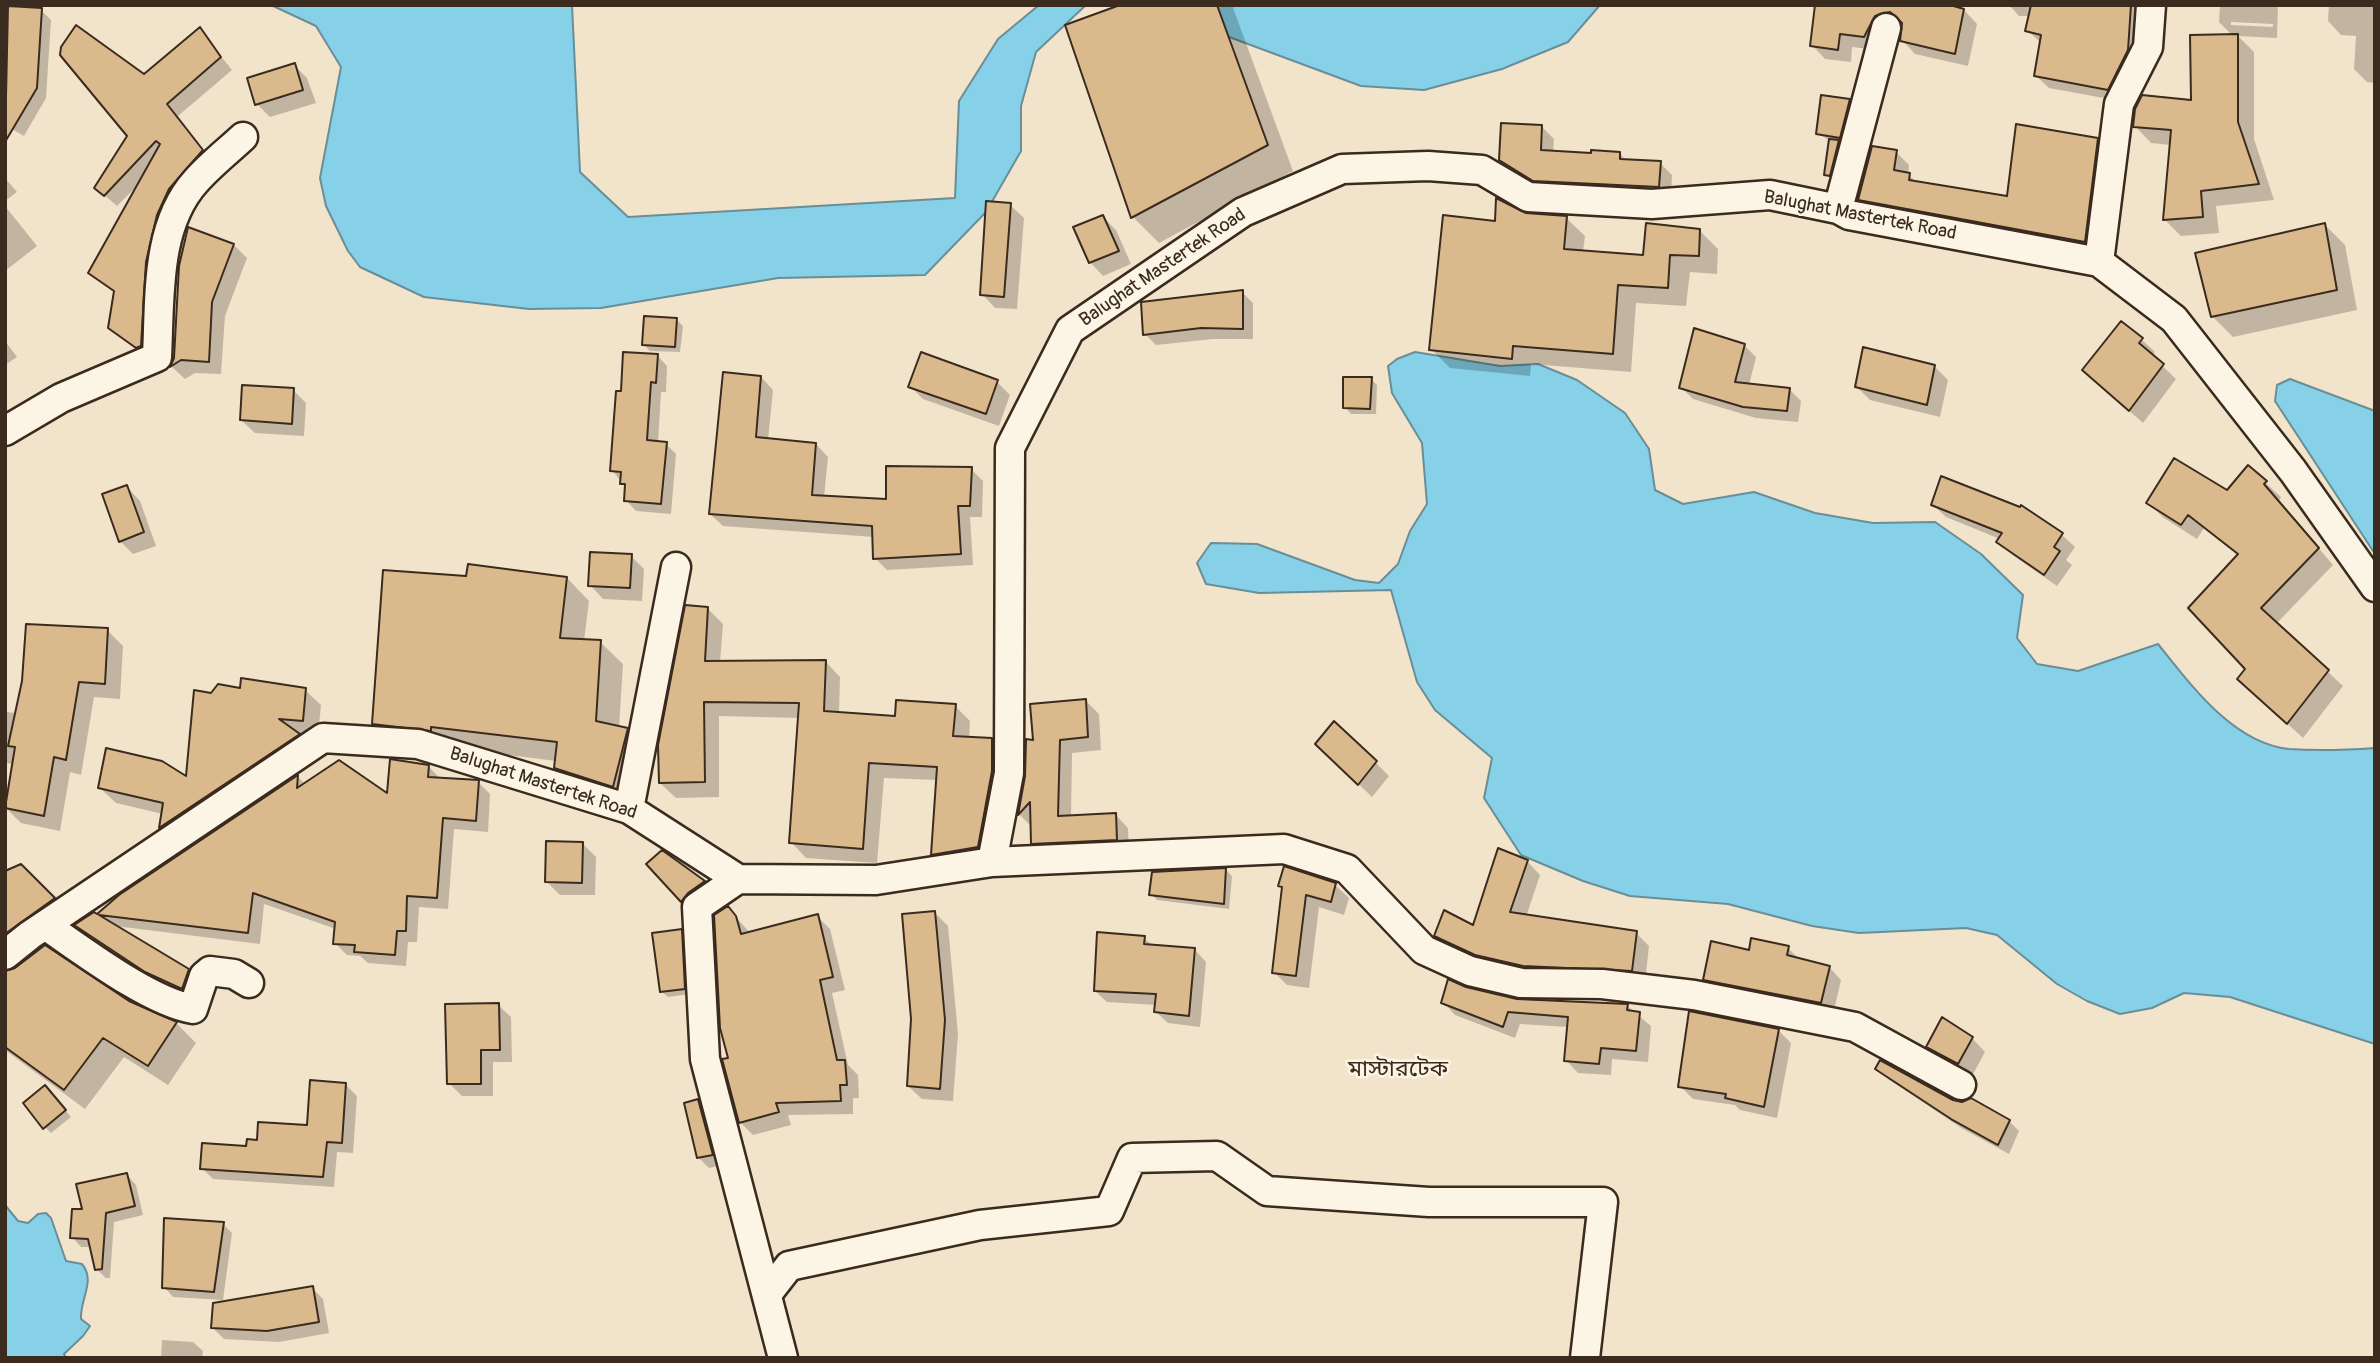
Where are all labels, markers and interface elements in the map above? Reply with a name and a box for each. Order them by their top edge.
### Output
street label: Balughat Mastertek Road [1762,186,1958,246]
street label: Balughat Mastertek Road [1076,204,1250,332]
street label: Balughat Mastertek Road [446,743,640,825]
district label: মাস্টারটেক [1348,1056,1448,1084]

